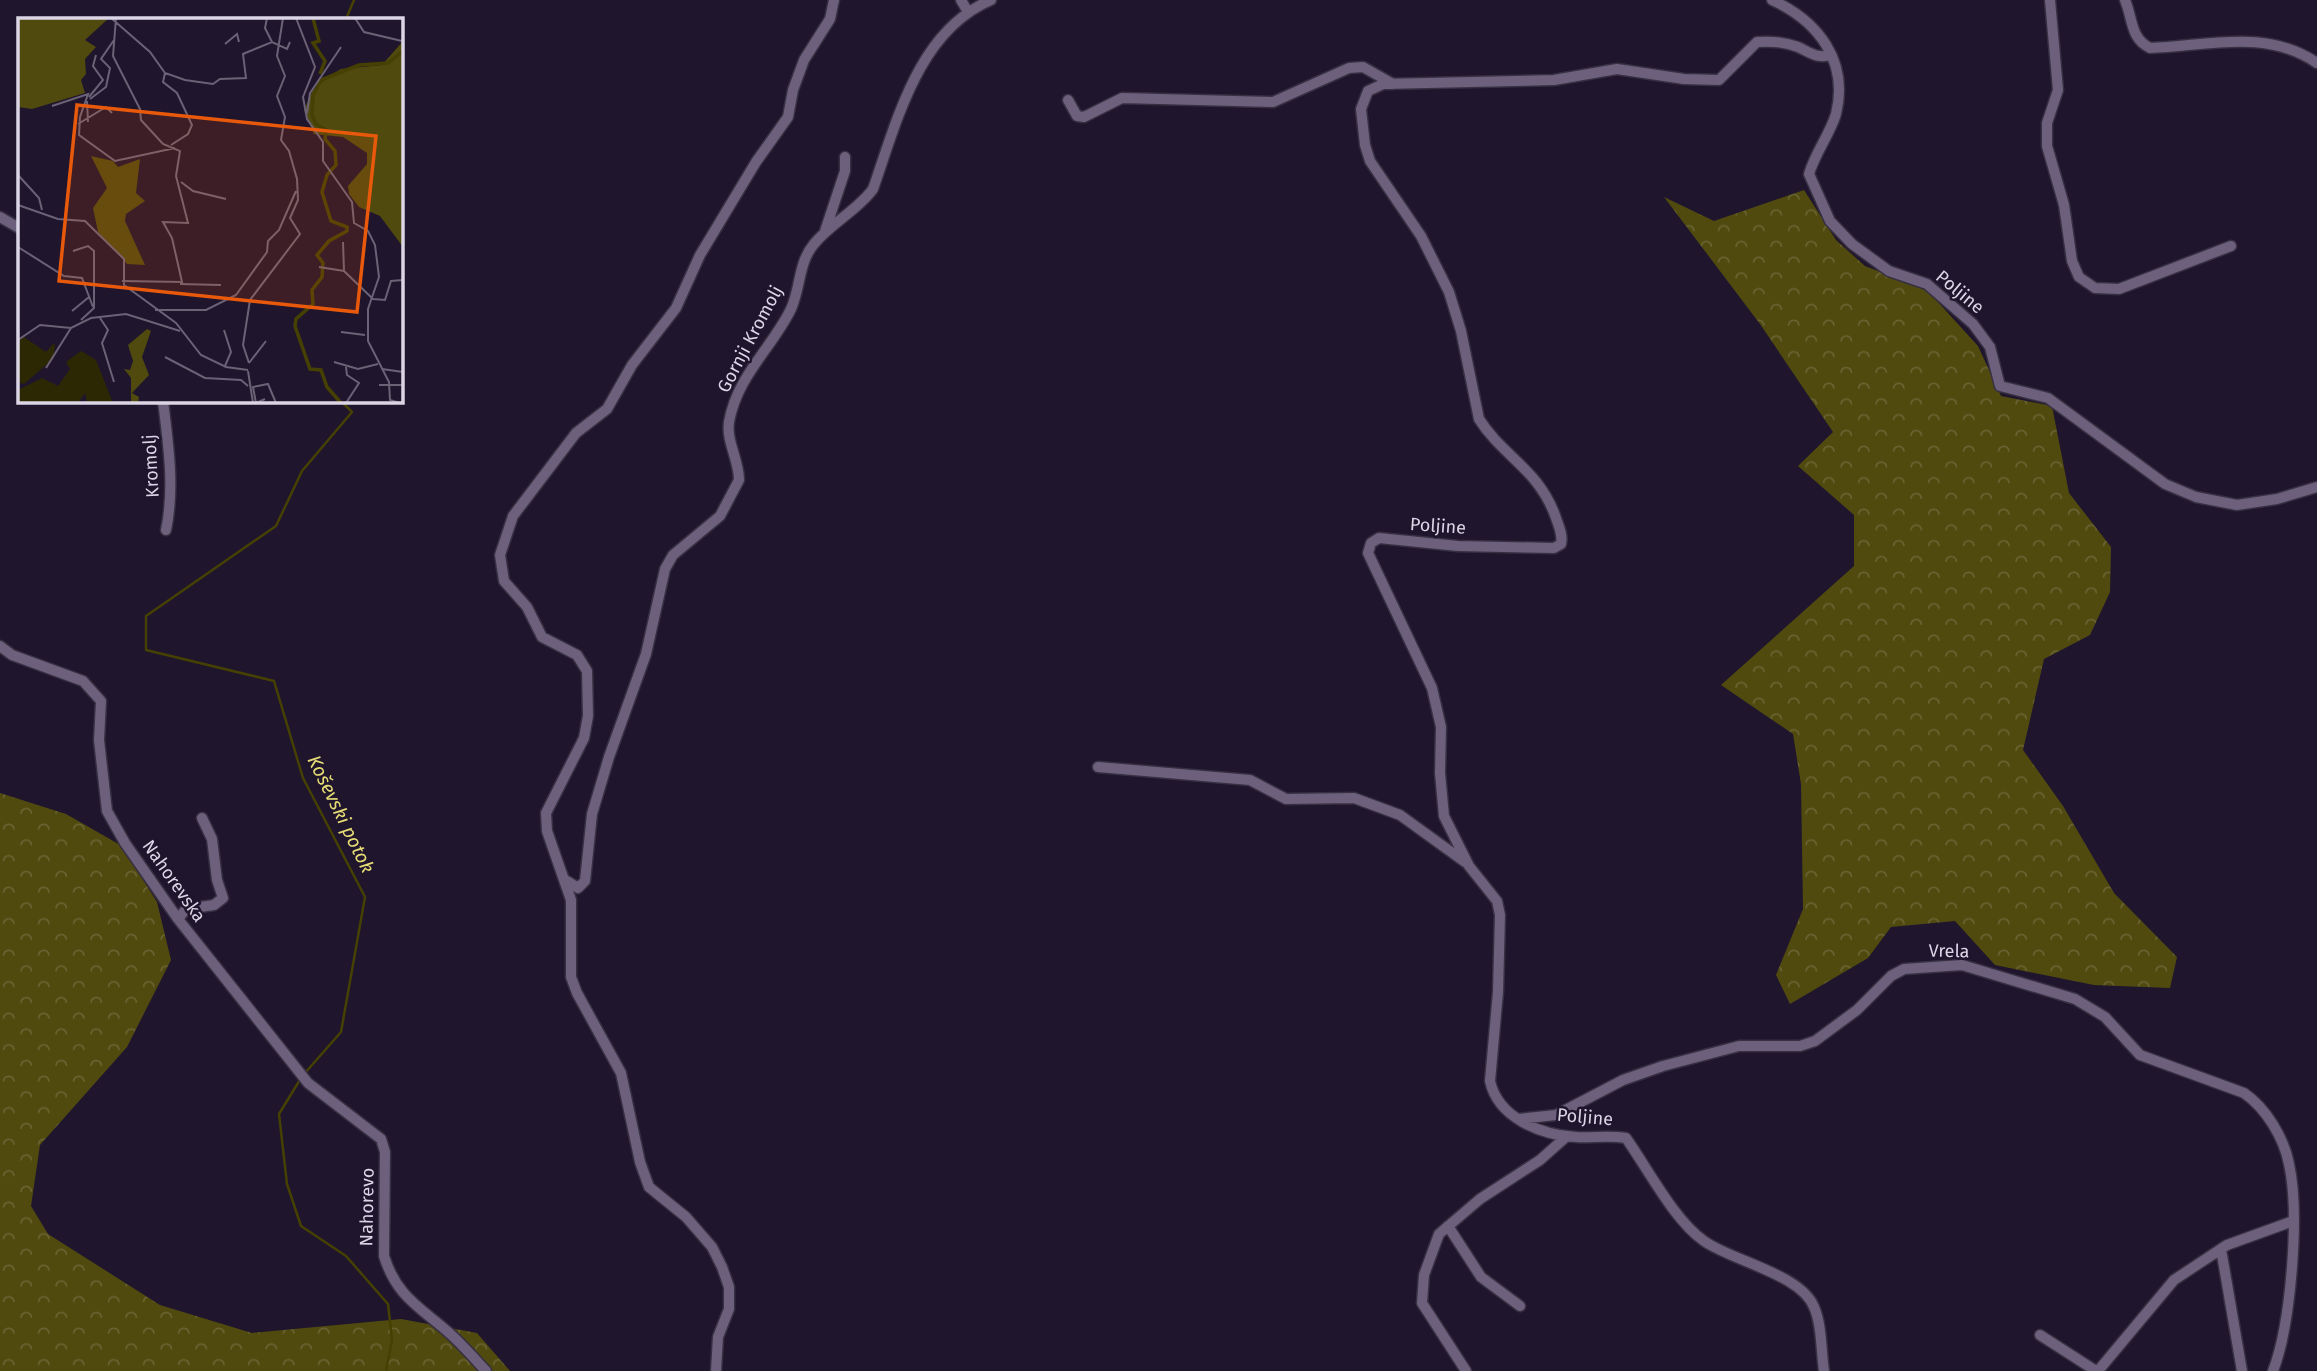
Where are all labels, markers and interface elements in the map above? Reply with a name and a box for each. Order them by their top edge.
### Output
inset map [18,18,402,402]
street label: Poljine [1931,266,1989,318]
street label: Gornji Kromolj [713,282,787,396]
street label: Kromolj [138,434,164,498]
street label: Poljine [1409,513,1467,539]
water label: Koševski potok [303,751,379,877]
street label: Nahorevska [138,836,210,926]
street label: Vrela [1928,940,1970,962]
street label: Poljine [1556,1104,1614,1130]
street label: Nahorevo [355,1168,379,1246]

